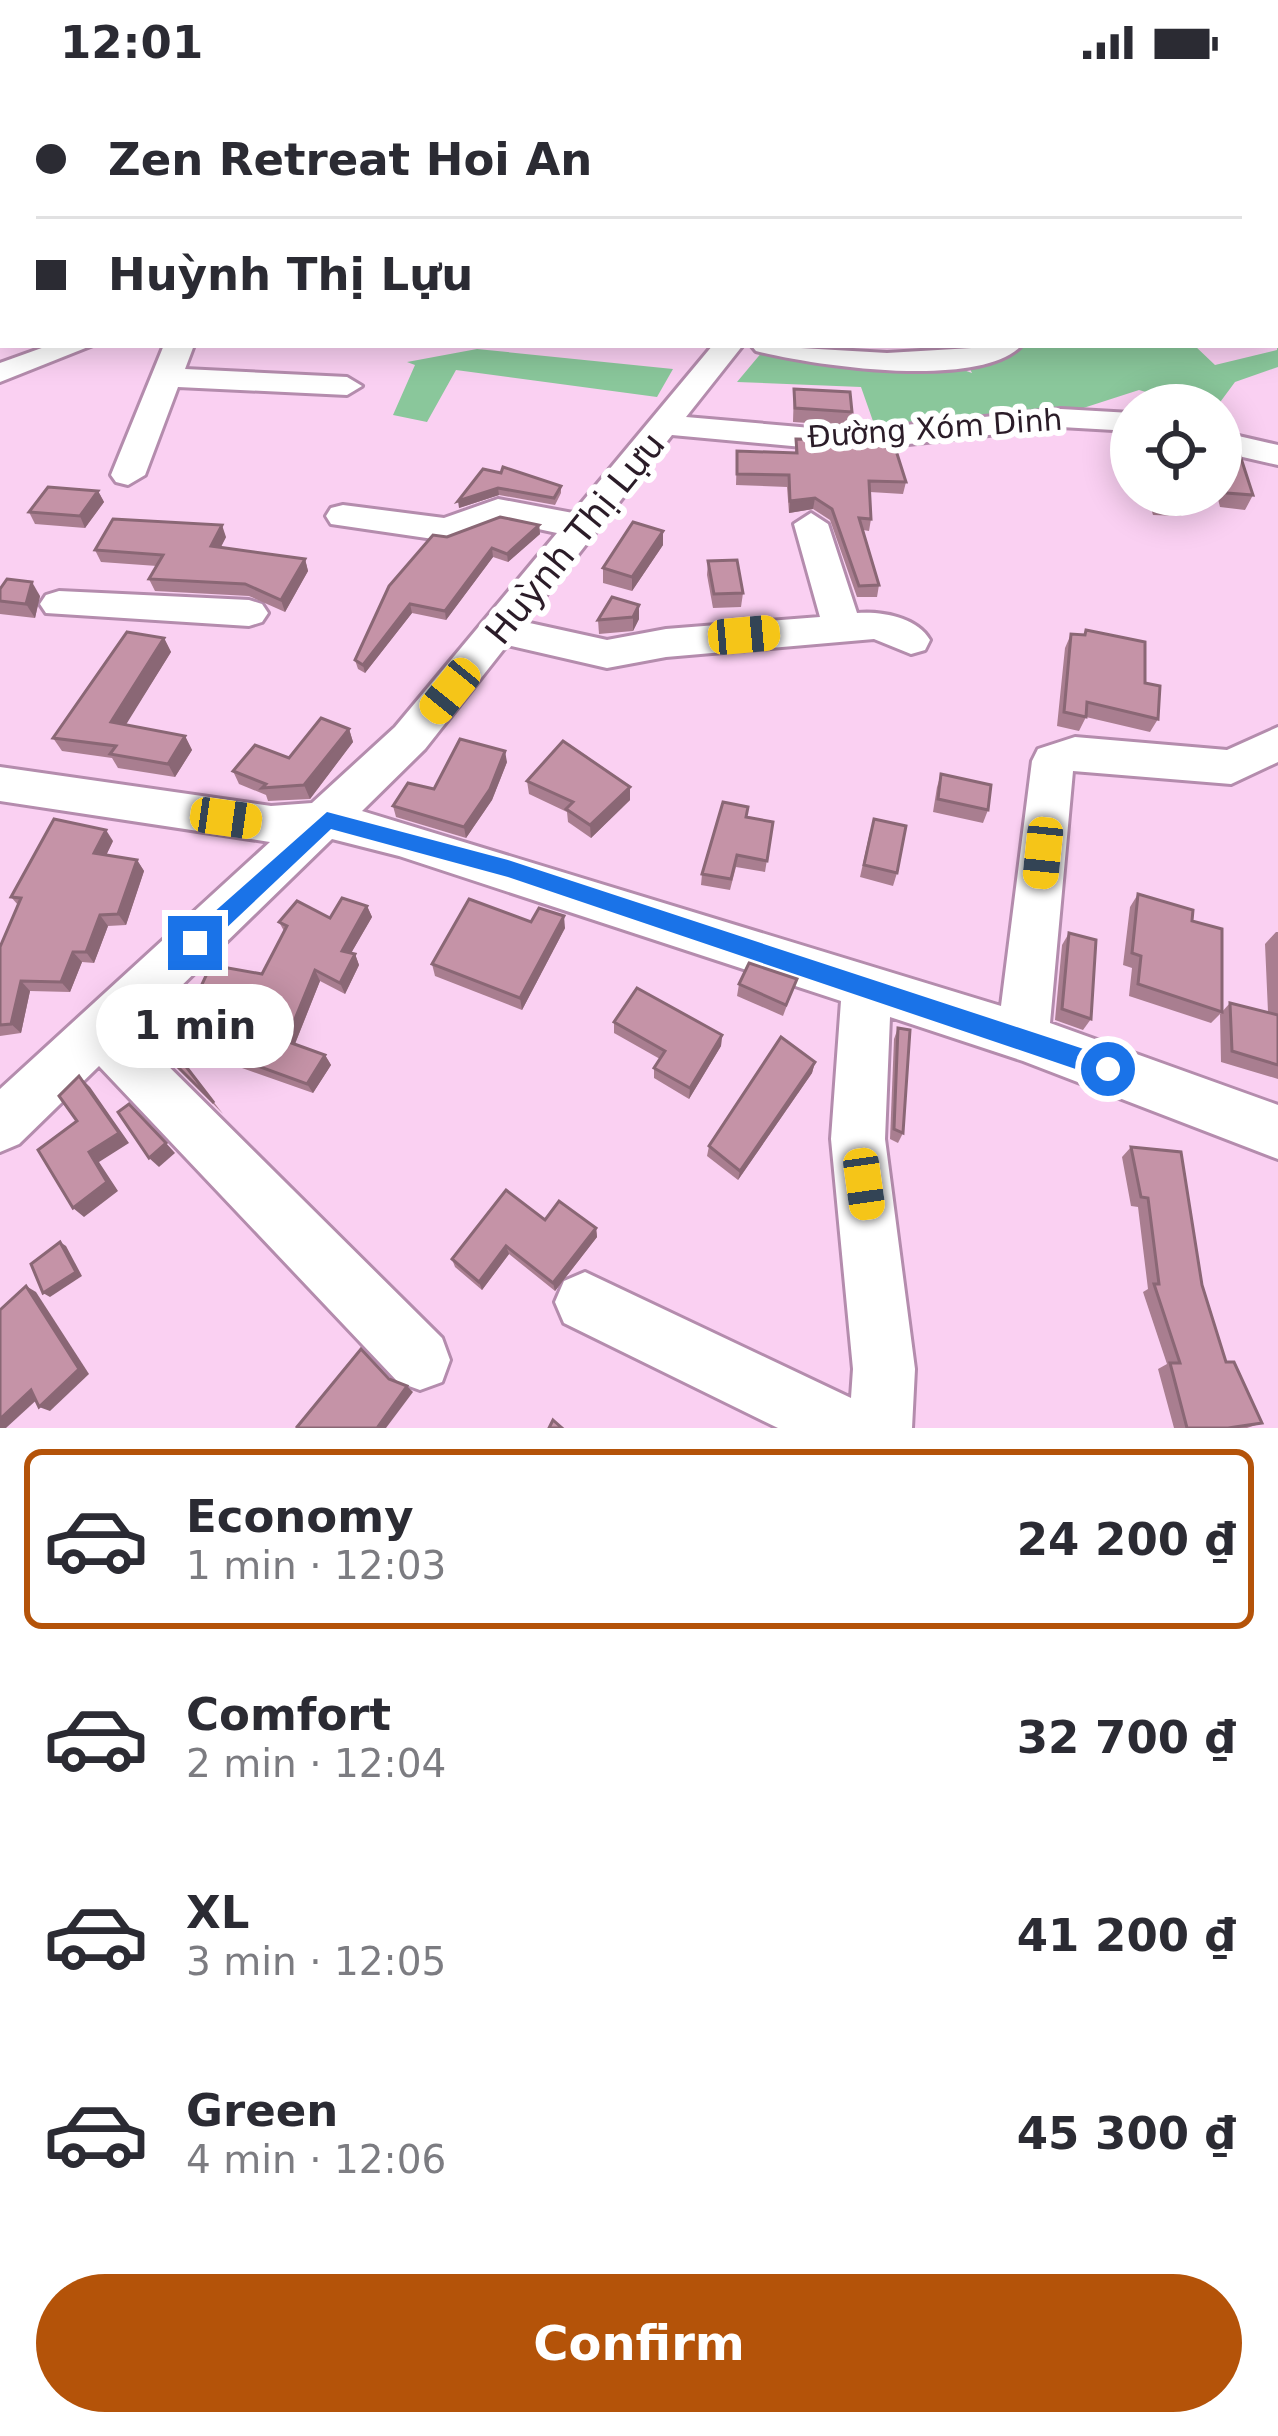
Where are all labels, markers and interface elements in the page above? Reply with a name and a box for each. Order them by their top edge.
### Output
text: 12:01 [60,16,203,69]
text: Zen Retreat Hoi An [108,133,592,186]
text: Huỳnh Thị Lựu [108,248,473,301]
map controls [1110,384,1242,516]
button: locate [1110,384,1242,516]
street label: Đường Xóm Dinh [806,402,1064,454]
street label: Huỳnh Thị Lựu [477,424,673,652]
car [707,614,781,656]
car [413,652,487,730]
car [188,795,264,841]
car [1021,815,1065,891]
route end [168,916,222,970]
callout: 1 min [96,985,294,1069]
text: 1 min [134,1003,256,1048]
route start [1081,1042,1135,1096]
car [841,1146,887,1222]
icon: car [42,1485,150,1593]
text: Economy [186,1490,414,1543]
text: 24 200 ₫ [1017,1513,1236,1566]
text: 1 min · 12:03 [186,1543,446,1588]
icon: car [42,1683,150,1791]
text: Comfort [186,1688,391,1741]
text: 32 700 ₫ [1017,1711,1236,1764]
text: 2 min · 12:04 [186,1741,446,1786]
icon: car [42,1881,150,1989]
text: XL [186,1886,249,1939]
text: 41 200 ₫ [1017,1909,1236,1962]
text: 3 min · 12:05 [186,1939,446,1984]
icon: car [42,2079,150,2187]
text: Green [186,2084,338,2137]
text: 45 300 ₫ [1017,2107,1236,2160]
text: 4 min · 12:06 [186,2137,446,2182]
button: Confirm [36,2274,1242,2412]

